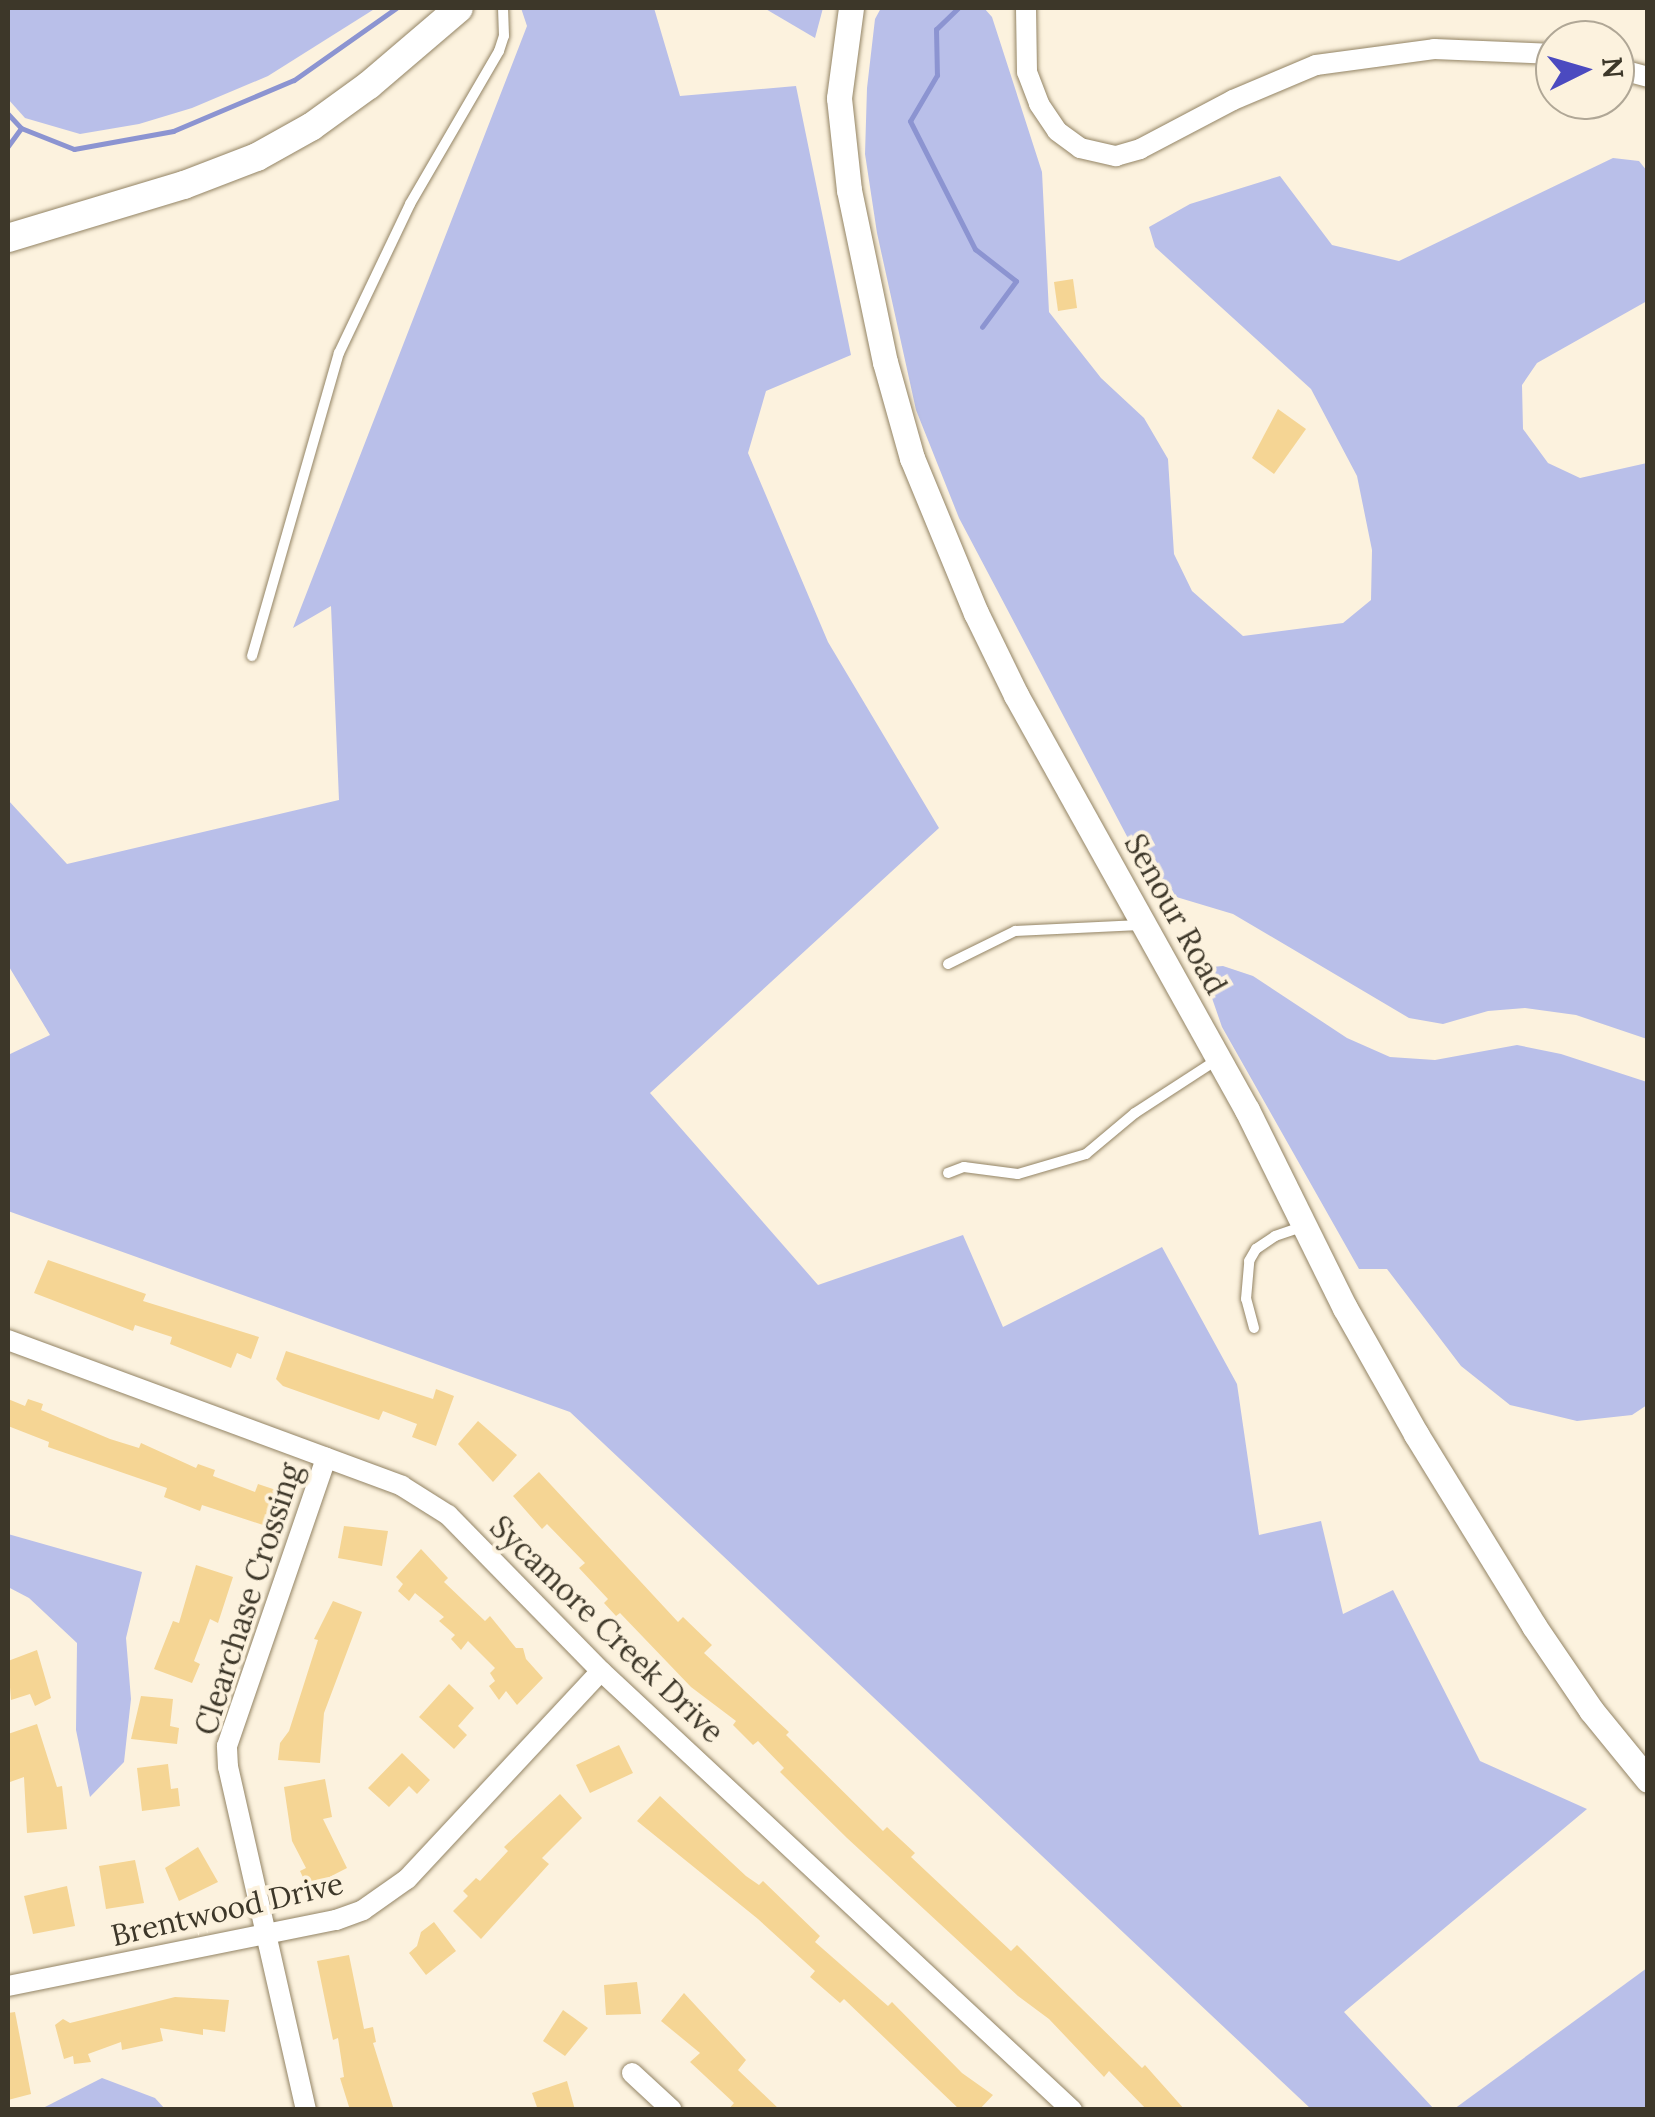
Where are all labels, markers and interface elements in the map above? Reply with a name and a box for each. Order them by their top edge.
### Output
north arrow [1535,20,1635,120]
text: N [1594,55,1632,80]
street label: Senour Road [1117,828,1235,1000]
street label: Clearchase Crossing [187,1459,309,1739]
street label: Sycamore Creek Drive [483,1508,731,1750]
street label: Brentwood Drive [107,1865,347,1953]

